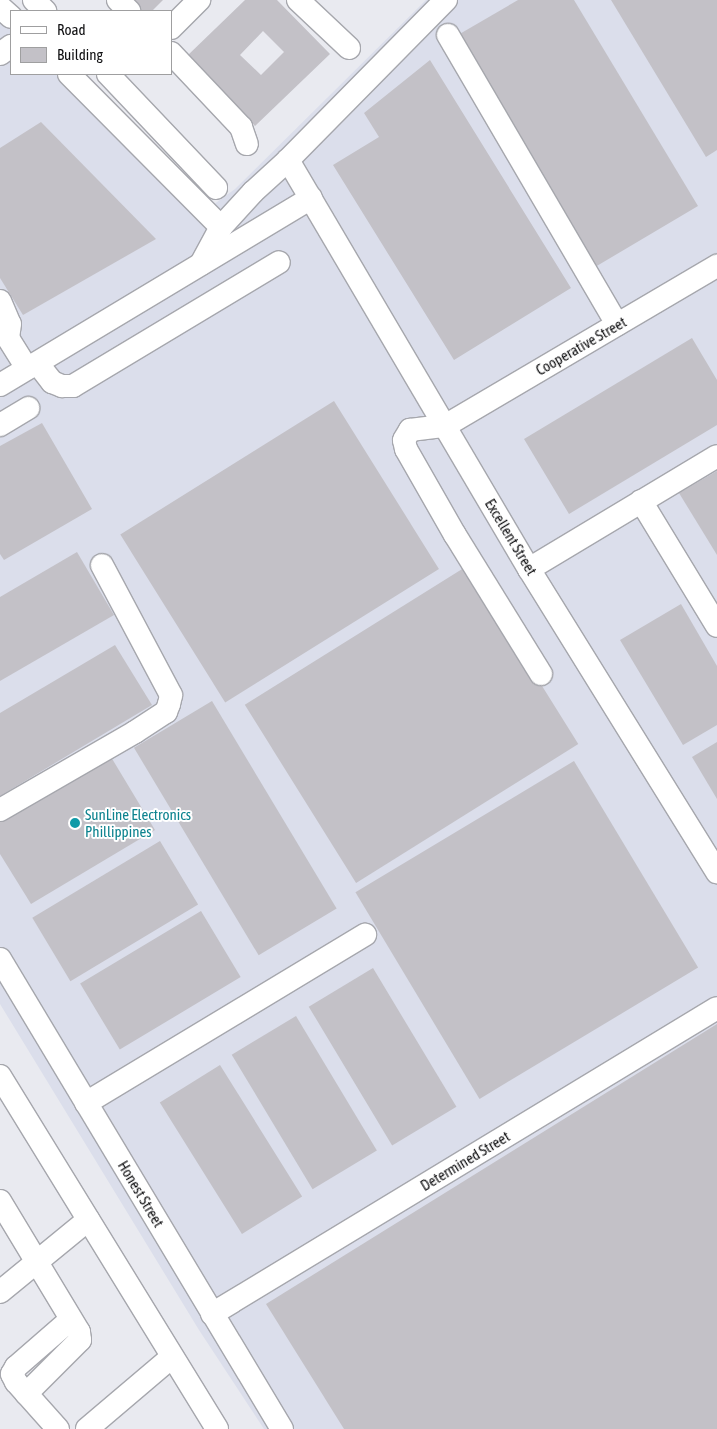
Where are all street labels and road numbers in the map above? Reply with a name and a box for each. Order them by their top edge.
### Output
street label: Cooperative Street [533,313,629,379]
street label: Excellent Street [481,496,541,578]
street label: Determined Street [417,1127,513,1195]
street label: Honest Street [114,1157,168,1231]

